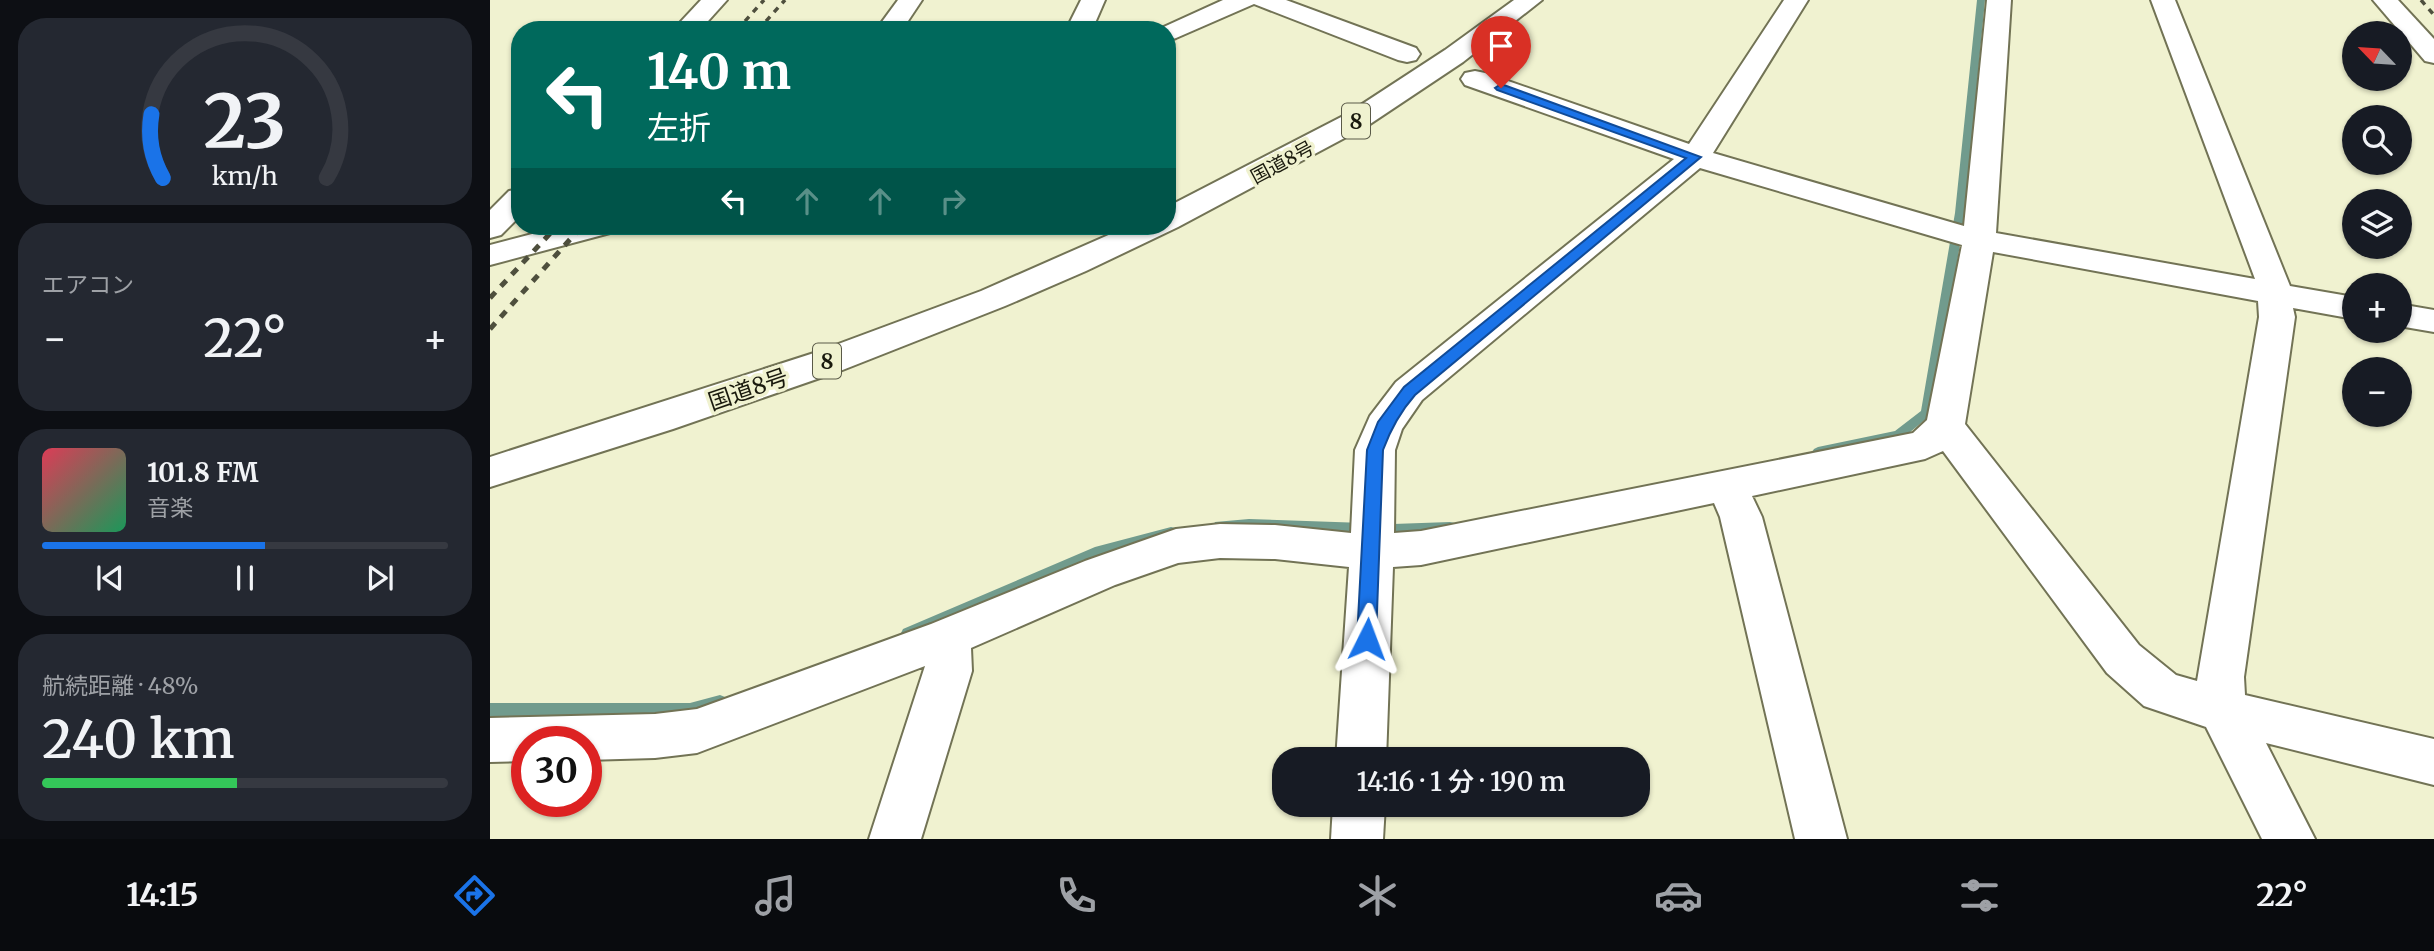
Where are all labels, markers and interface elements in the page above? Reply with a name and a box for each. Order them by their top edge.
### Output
pin [1471,16,1531,88]
north arrow [2342,21,2412,91]
map controls [2342,21,2412,427]
icon: arrive [1482,27,1520,65]
text: 140 m [647,41,791,102]
icon: left [532,49,623,140]
text: 23 [204,76,286,168]
road number: 8 [1342,104,1370,138]
button: search [2342,105,2412,175]
text: 左折 [647,108,711,148]
street label: 国道8号 [1246,135,1318,189]
text: km/h [212,159,278,191]
icon: left [715,182,753,220]
icon: ahead [788,182,826,220]
icon: ahead [861,182,899,220]
icon: right [934,182,972,220]
button: layers [2342,189,2412,259]
text: エアコン [42,270,134,299]
button: + [2342,273,2412,343]
text: 22° [203,306,287,371]
text: − [42,315,67,362]
text: + [423,315,448,362]
road number: 8 [813,344,841,378]
button: − [2342,357,2412,427]
street label: 国道8号 [704,362,792,416]
text: 101.8 FM [147,456,258,489]
text: 音楽 [147,493,193,522]
icon: previous [91,559,129,597]
icon: pause [226,559,264,597]
icon: next [361,559,399,597]
position arrow [1330,602,1404,676]
text: 航続距離 · 48% [42,671,199,700]
text: 240 km [42,707,235,772]
speed limit sign: 30 [511,726,602,817]
text: 14:16 · 1 分 · 190 m [1357,765,1565,798]
icon: directions [450,871,499,920]
icon: music [751,871,800,920]
icon: phone [1052,871,1101,920]
icon: climate [1353,871,1402,920]
icon: car [1654,871,1703,920]
icon: filters [1955,871,2004,920]
text: 14:15 [126,875,198,915]
text: 22° [2256,875,2308,915]

